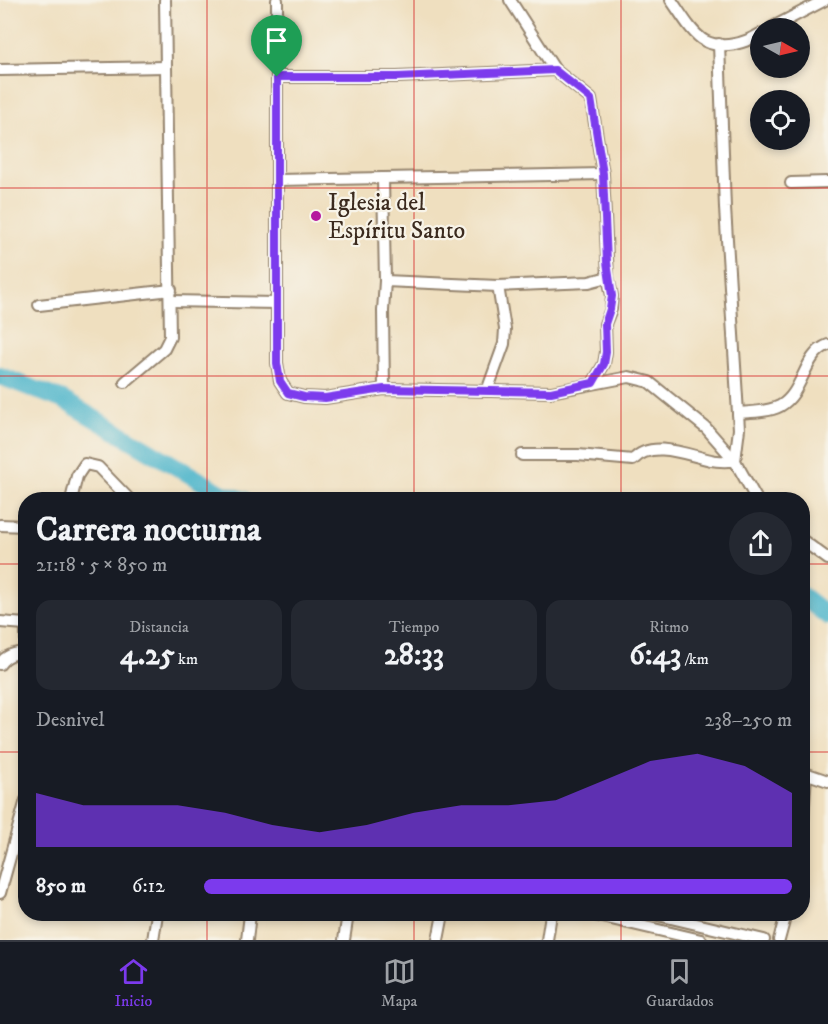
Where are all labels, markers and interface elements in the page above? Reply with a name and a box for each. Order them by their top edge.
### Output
pin [251,15,302,77]
north arrow [750,18,810,78]
map controls [750,18,810,150]
icon: arrive [260,24,293,57]
button: locate [750,90,810,150]
place label: Iglesia del Espíritu Santo [328,188,465,246]
marker: Iglesia del Espíritu Santo [309,209,323,223]
text: Carrera nocturna [36,510,261,551]
button: share [729,512,792,575]
text: 21:18 · 5 × 850 m [36,553,167,578]
text: Distancia [129,617,189,637]
text: Tiempo [389,617,439,637]
text: Ritmo [649,617,689,637]
text: 4.25 [120,637,175,674]
text: 28:33 [384,637,444,674]
text: 6:43 [629,637,681,674]
text: km [175,649,198,669]
text: /km [681,649,709,669]
text: Desnivel [36,708,105,733]
text: 238–250 m [704,708,792,733]
text: 850 m [36,874,86,899]
text: 6:12 [132,874,165,899]
tab: Inicio [114,955,152,1011]
tab: Mapa [381,955,417,1011]
tab: Guardados [646,955,714,1011]

